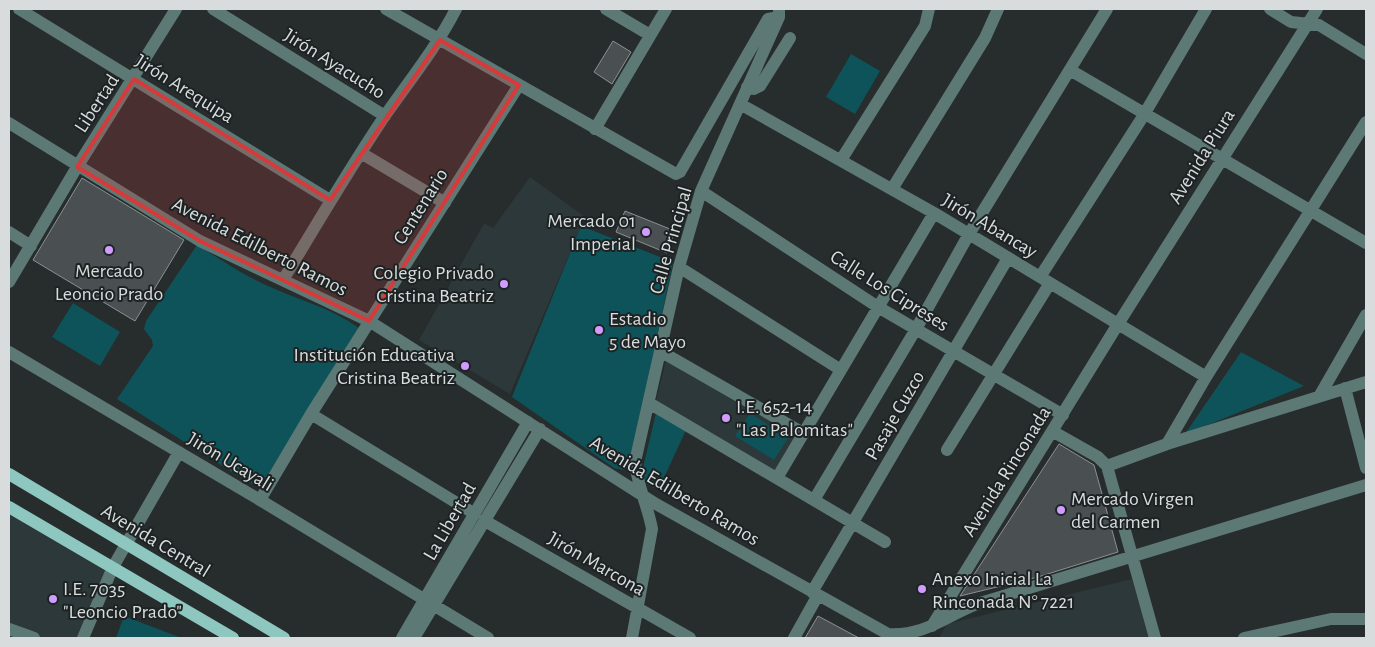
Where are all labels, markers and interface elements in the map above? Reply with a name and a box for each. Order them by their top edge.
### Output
street label: Jirón Ayacucho [280,25,389,103]
street label: Jirón Arequipa [132,51,237,127]
street label: Libertad [71,71,123,136]
street label: Avenida Piura [1165,106,1239,207]
street label: Centenario [390,165,452,248]
street label: Calle Principal [646,184,696,296]
street label: Jirón Abancay [938,190,1041,262]
street label: Avenida Edilberto Ramos [169,194,351,300]
place label: Mercado 01 Imperial [547,211,636,254]
marker: Mercado 01 Imperial [640,226,652,238]
marker: Mercado Leoncio Prado [103,244,115,256]
street label: Calle Los Cipreses [827,246,952,335]
place label: Mercado Leoncio Prado [55,261,163,304]
place label: Colegio Privado Cristina Beatriz [374,263,494,306]
marker: Colegio Privado Cristina Beatriz [498,278,510,290]
place label: Estadio 5 de Mayo [609,309,686,352]
marker: Estadio 5 de Mayo [593,324,605,336]
place label: Institución Educativa Cristina Beatriz [294,345,455,388]
marker: Institución Educativa Cristina Beatriz [459,360,471,372]
street label: Pasaje Cuzco [861,367,928,464]
place label: I.E. 652-14 "Las Palomitas" [736,397,853,440]
street label: Avenida Rinconada [959,403,1055,540]
marker: I.E. 652-14 "Las Palomitas" [720,412,732,424]
street label: Jirón Ucayali [184,428,277,495]
street label: Avenida Edilberto Ramos [586,432,763,549]
street label: La Libertad [420,479,480,564]
place label: Mercado Virgen del Carmen [1071,489,1194,532]
street label: Avenida Central [98,501,213,581]
marker: Mercado Virgen del Carmen [1055,504,1067,516]
street label: Jirón Marcona [544,528,649,600]
place label: Anexo Inicial La Rinconada N° 7221 [932,569,1074,612]
place label: I.E. 7035 "Leoncio Prado" [63,579,182,622]
marker: Anexo Inicial La Rinconada N° 7221 [916,583,928,595]
marker: I.E. 7035 "Leoncio Prado" [47,593,59,605]

